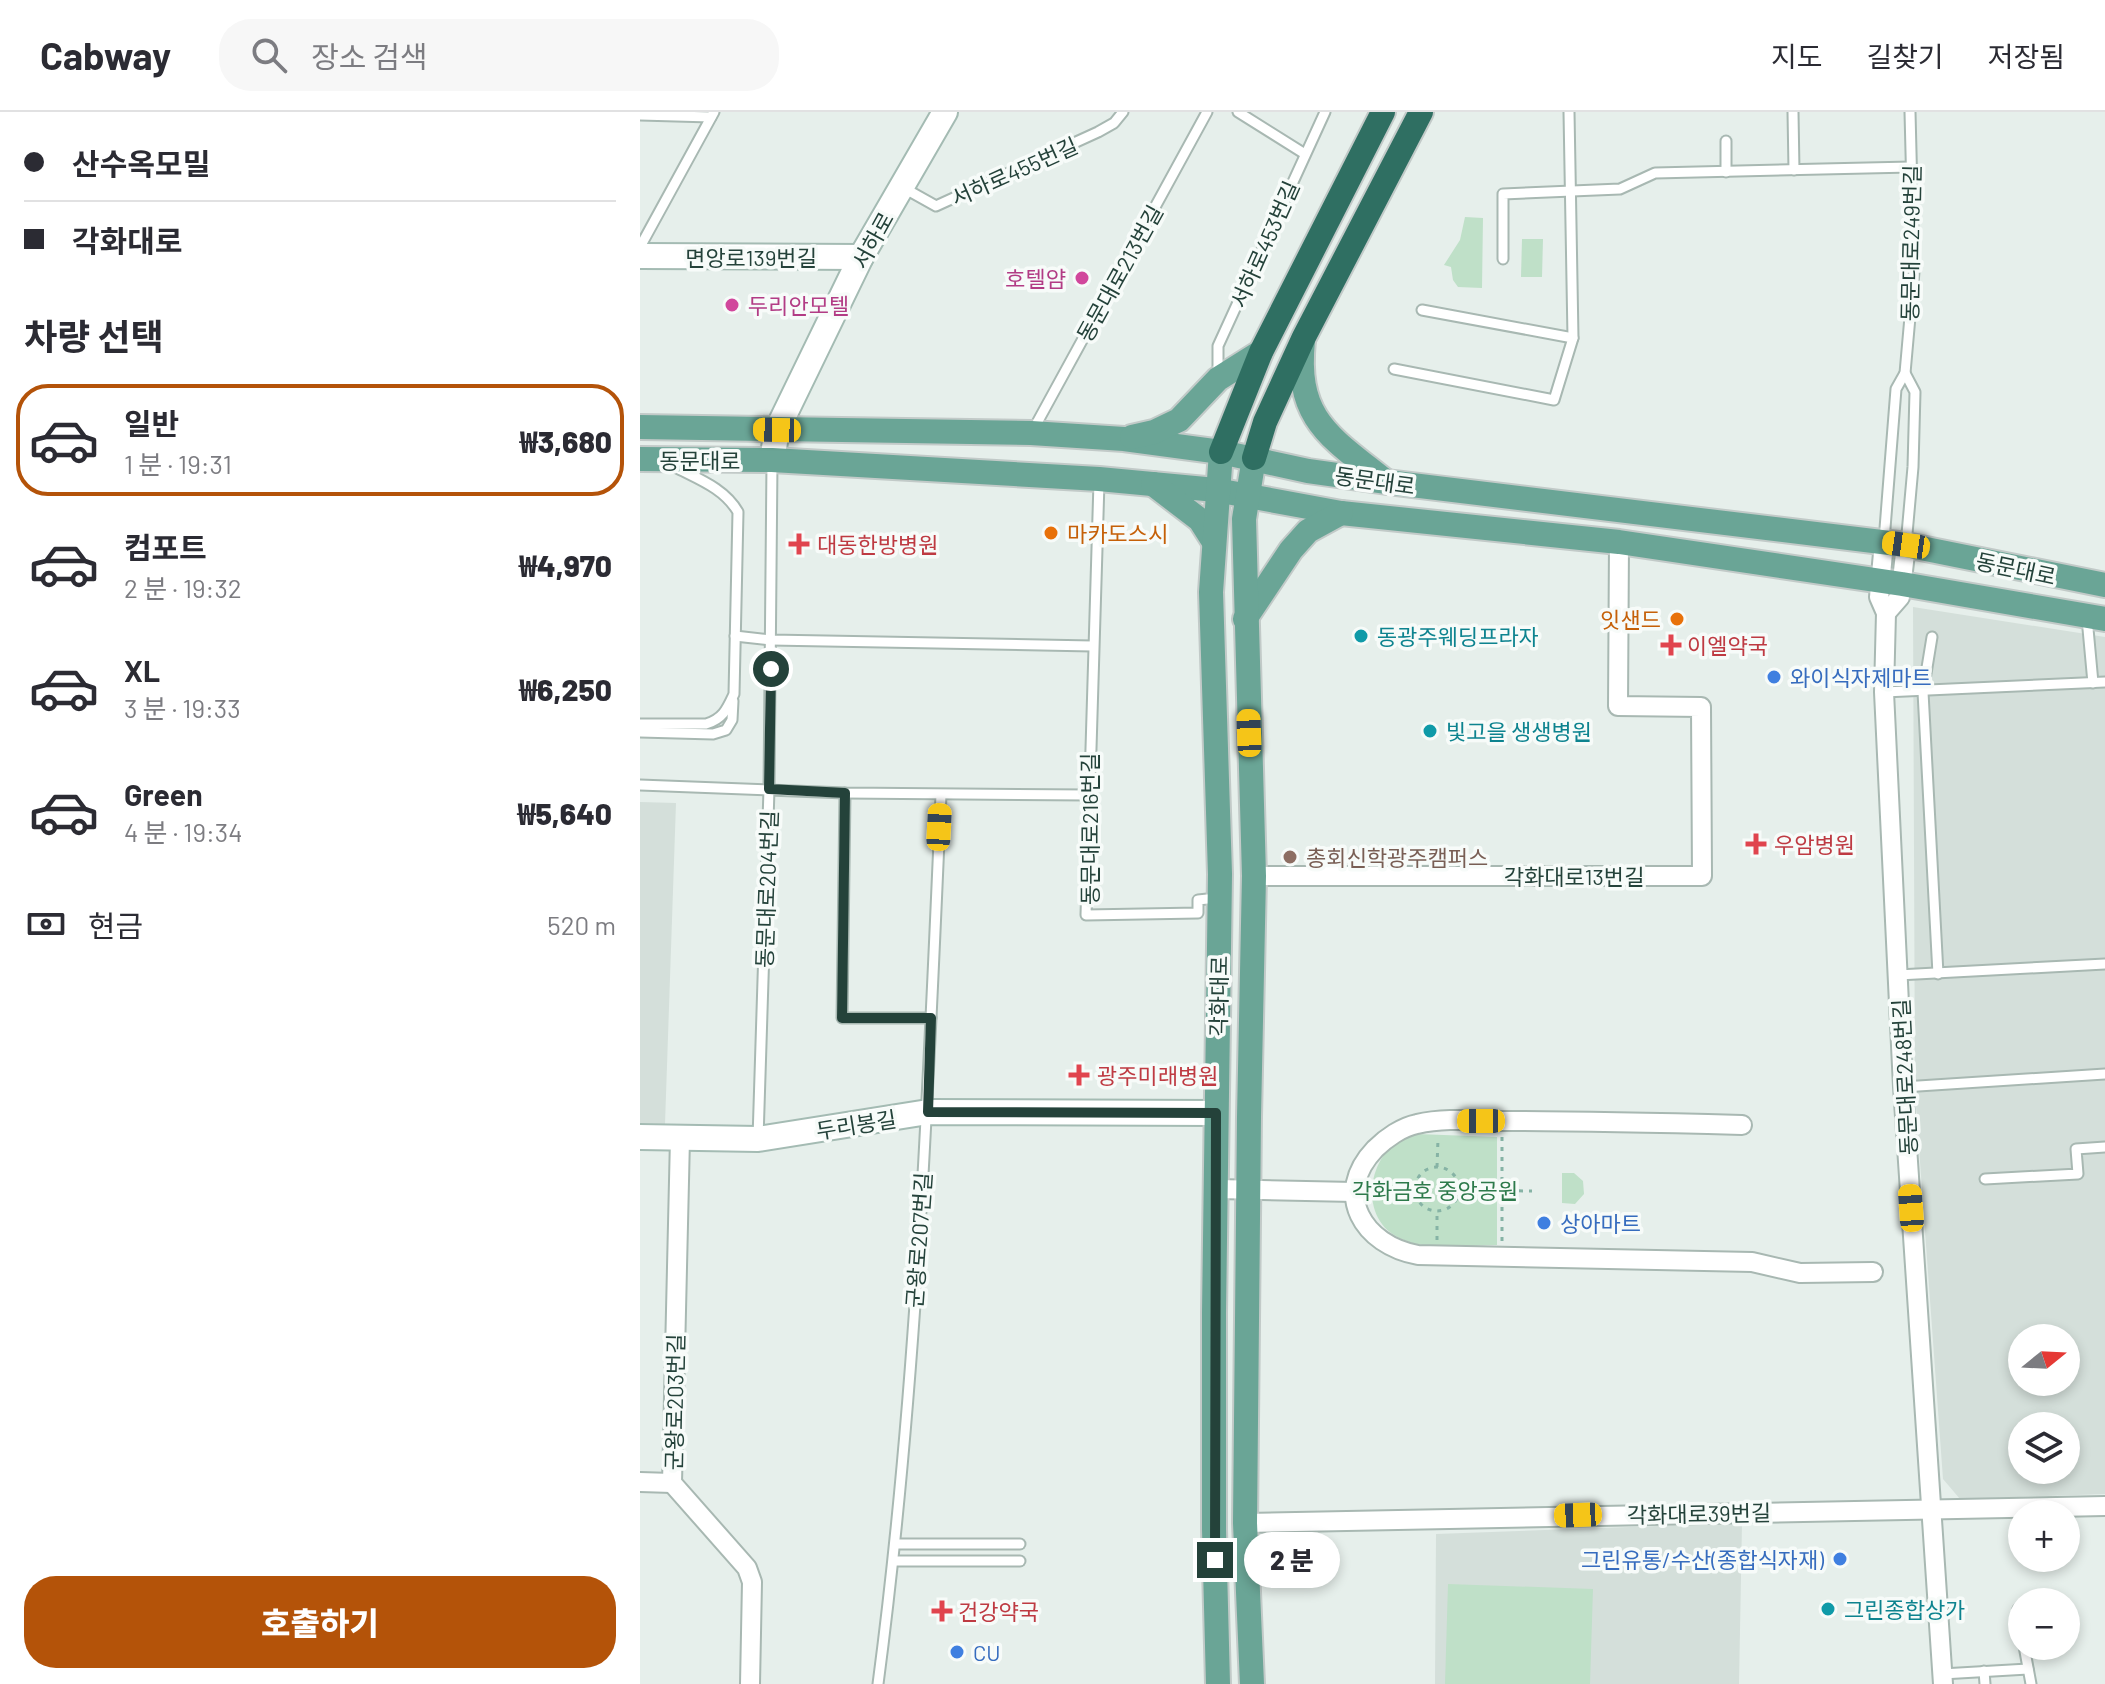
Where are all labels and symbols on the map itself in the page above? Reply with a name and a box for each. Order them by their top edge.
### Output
street label: 서하로455번길 [947,131,1081,211]
street label: 동문대로249번길 [1896,164,1924,322]
street label: 서하로453번길 [1224,177,1304,311]
street label: 동문대로213번길 [1071,200,1167,346]
street label: 서하로 [846,207,898,273]
street label: 면앙로139번길 [685,244,817,270]
place label: 호텔얌 [1005,265,1066,291]
marker: 호텔얌 [1073,269,1091,287]
place label: 두리안모텔 [748,292,849,318]
marker: 두리안모텔 [723,296,741,314]
car [753,418,801,442]
street label: 동문대로 [660,447,740,473]
street label: 동문대로 [1333,461,1417,499]
place label: 마카도스시 [1067,520,1168,546]
marker: 마카도스시 [1042,524,1060,542]
car [1881,530,1931,560]
place label: 대동한방병원 [817,531,938,557]
marker: 대동한방병원 [788,533,810,555]
street label: 동문대로 [1974,547,2058,589]
place label: 잇샌드 [1600,606,1661,632]
marker: 잇샌드 [1668,610,1686,628]
place label: 동광주웨딩프라자 [1377,623,1539,649]
marker: 동광주웨딩프라자 [1352,627,1370,645]
place label: 이엘약국 [1687,632,1768,658]
marker: 이엘약국 [1662,636,1680,654]
route start [753,651,789,687]
place label: 와이식자제마트 [1790,664,1932,690]
marker: 와이식자제마트 [1765,668,1783,686]
car [1236,709,1262,757]
place label: 빛고을 생생병원 [1446,718,1592,744]
marker: 빛고을 생생병원 [1421,722,1439,740]
street label: 동문대로216번길 [1076,753,1102,905]
car [926,802,952,852]
street label: 동문대로204번길 [750,810,782,968]
place label: 우암병원 [1774,831,1855,857]
marker: 우암병원 [1745,833,1767,855]
place label: 총회신학광주캠퍼스 [1306,844,1488,870]
marker: 총회신학광주캠퍼스 [1281,848,1299,866]
street label: 각화대로13번길 [1504,863,1644,889]
street label: 각화대로 [1204,955,1232,1037]
street label: 동문대로248번길 [1887,998,1921,1156]
place label: 광주미래병원 [1097,1062,1218,1088]
marker: 광주미래병원 [1068,1064,1090,1086]
street label: 두리봉길 [814,1105,898,1143]
car [1457,1109,1505,1133]
street label: 군왕로207번길 [900,1171,936,1309]
park label: 각화금호 중앙공원 [1352,1177,1518,1203]
car [1897,1183,1925,1233]
place label: 상아마트 [1560,1210,1641,1236]
marker: 상아마트 [1535,1214,1553,1232]
north arrow [2008,1324,2080,1396]
street label: 군왕로203번길 [660,1333,688,1471]
street label: 각화대로39번길 [1627,1499,1771,1527]
car [1554,1502,1602,1528]
callout: 2 분 [1243,1532,1339,1588]
route end [1197,1542,1233,1578]
place label: 그린유통/수산(종합식자재) [1581,1546,1824,1572]
marker: 그린유통/수산(종합식자재) [1831,1550,1849,1568]
place label: 그린종합상가 [1844,1596,1965,1622]
place label: 건강약국 [958,1598,1039,1624]
marker: 그린종합상가 [1819,1600,1837,1618]
marker: 건강약국 [933,1602,951,1620]
place label: CU [973,1639,1001,1665]
marker: CU [948,1643,966,1661]

